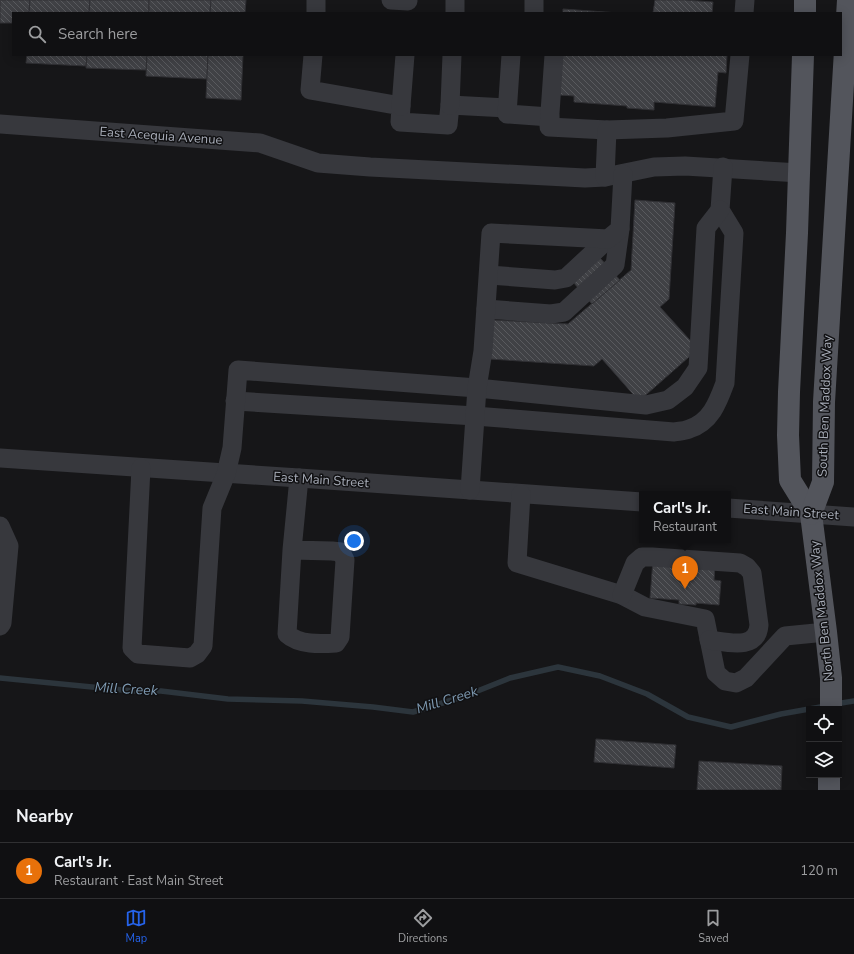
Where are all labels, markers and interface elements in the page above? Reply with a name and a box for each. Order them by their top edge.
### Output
search box [12,12,842,56]
icon: search [26,23,48,45]
text: Search here [58,24,138,44]
street label: East Acequia Avenue [99,123,223,149]
street label: South Ben Maddox Way [814,335,836,477]
street label: East Main Street [273,468,370,492]
popup [639,491,731,543]
text: Carl's Jr. [653,498,711,518]
street label: East Main Street [743,500,840,524]
text: Restaurant [653,518,717,536]
your location [344,531,364,551]
street label: North Ben Maddox Way [806,540,838,682]
pin: 1 [672,556,698,589]
water label: Mill Creek [94,678,159,700]
water label: Mill Creek [414,681,481,718]
map controls [806,706,842,778]
button: locate [806,706,842,742]
button: layers [806,742,842,778]
text: Nearby [16,805,73,828]
text: Carl's Jr. [54,852,112,872]
text: 1 [25,862,33,880]
text: 120 m [800,862,838,880]
text: Restaurant · East Main Street [54,872,223,890]
tab: Map [125,907,147,946]
tab: Directions [398,907,448,946]
tab: Saved [698,907,729,946]

